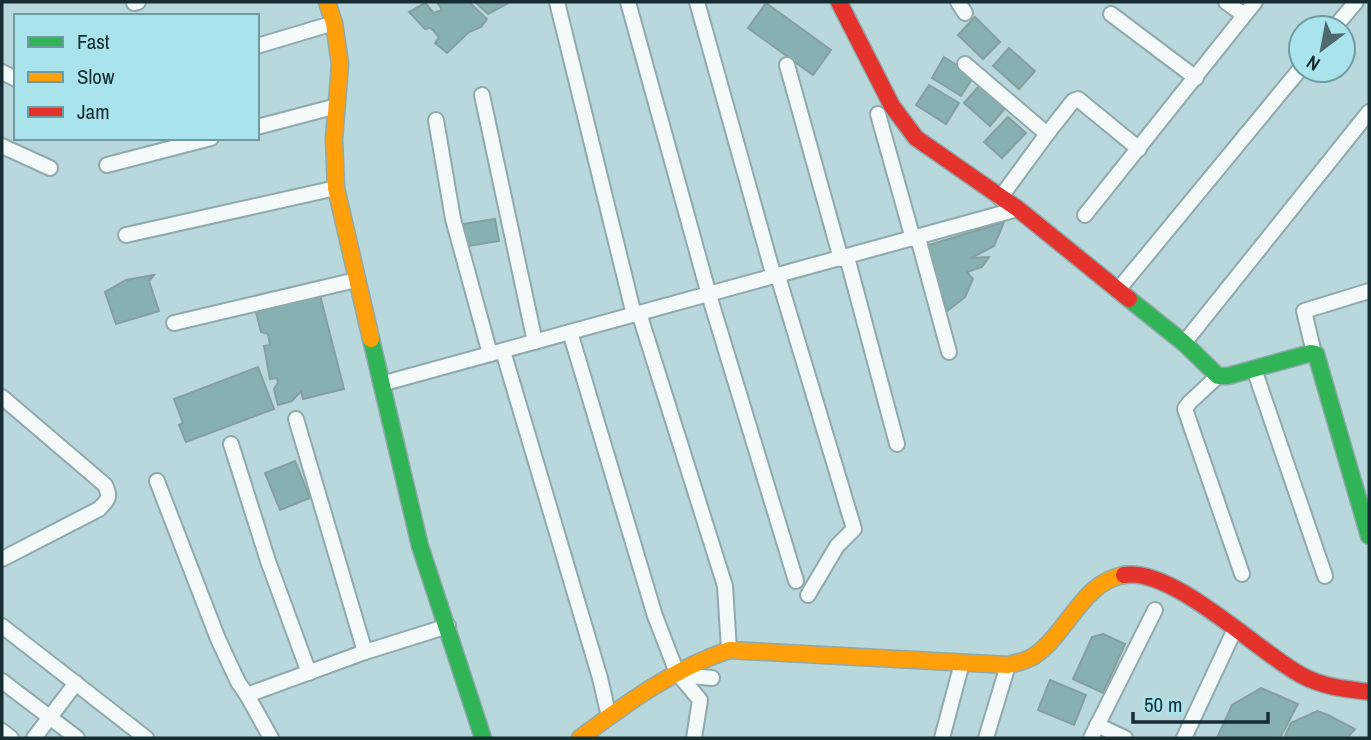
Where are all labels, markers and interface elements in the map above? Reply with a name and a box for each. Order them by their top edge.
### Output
legend [14,14,259,140]
north arrow [1287,14,1357,84]
text: Fast [77,27,110,56]
text: N [1301,49,1325,77]
text: Slow [77,62,115,91]
text: Jam [77,97,110,126]
scale bar [1133,680,1268,724]
text: 50 m [1144,690,1182,719]

